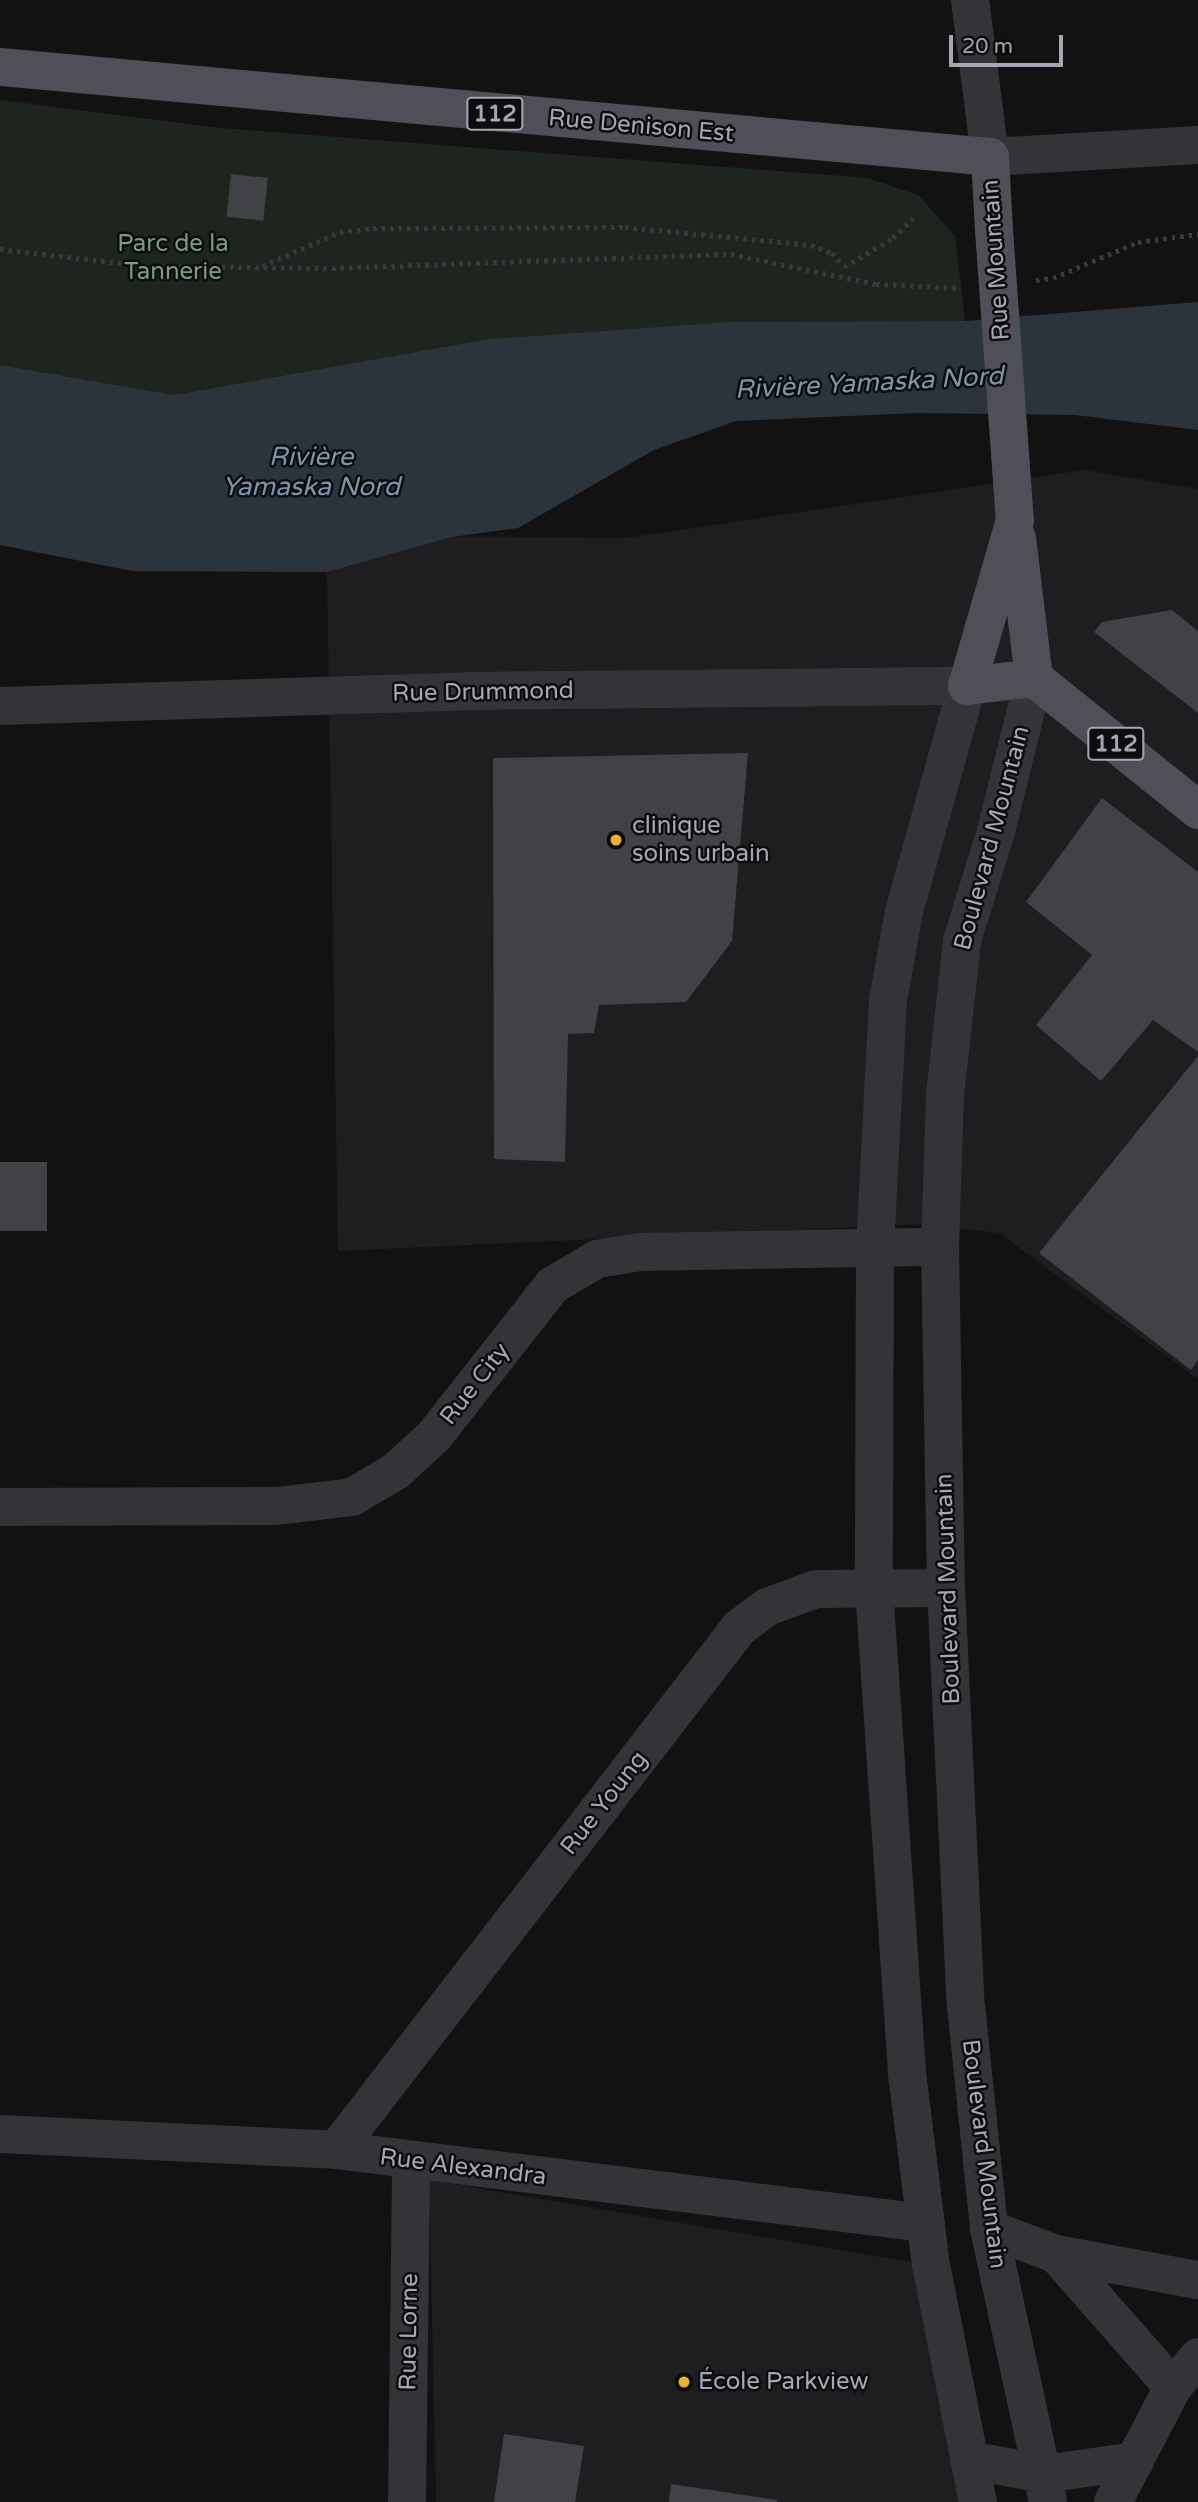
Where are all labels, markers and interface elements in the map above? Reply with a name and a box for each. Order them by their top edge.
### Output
scale bar [953,21,1067,65]
text: 20 m [962,34,1013,59]
road number: 112 [465,94,525,134]
street label: Rue Denison Est [547,104,735,148]
street label: Rue Mountain [976,179,1016,341]
park label: Parc de la Tannerie [117,230,229,286]
water label: Rivière Yamaska Nord [734,360,1004,406]
water label: Rivière Yamaska Nord [222,441,400,503]
street label: Rue Drummond [392,676,574,708]
street label: Boulevard Mountain [948,723,1036,953]
road number: 112 [1086,724,1146,764]
place label: clinique soins urbain [632,812,769,868]
marker: clinique soins urbain [606,830,626,850]
street label: Rue City [434,1337,516,1431]
street label: Boulevard Mountain [930,1473,966,1705]
street label: Rue Young [554,1745,654,1861]
street label: Boulevard Mountain [956,2038,1012,2270]
street label: Rue Alexandra [378,2142,548,2192]
street label: Rue Lorne [394,2273,424,2391]
place label: École Parkview [698,2368,868,2396]
marker: École Parkview [676,2374,692,2390]

